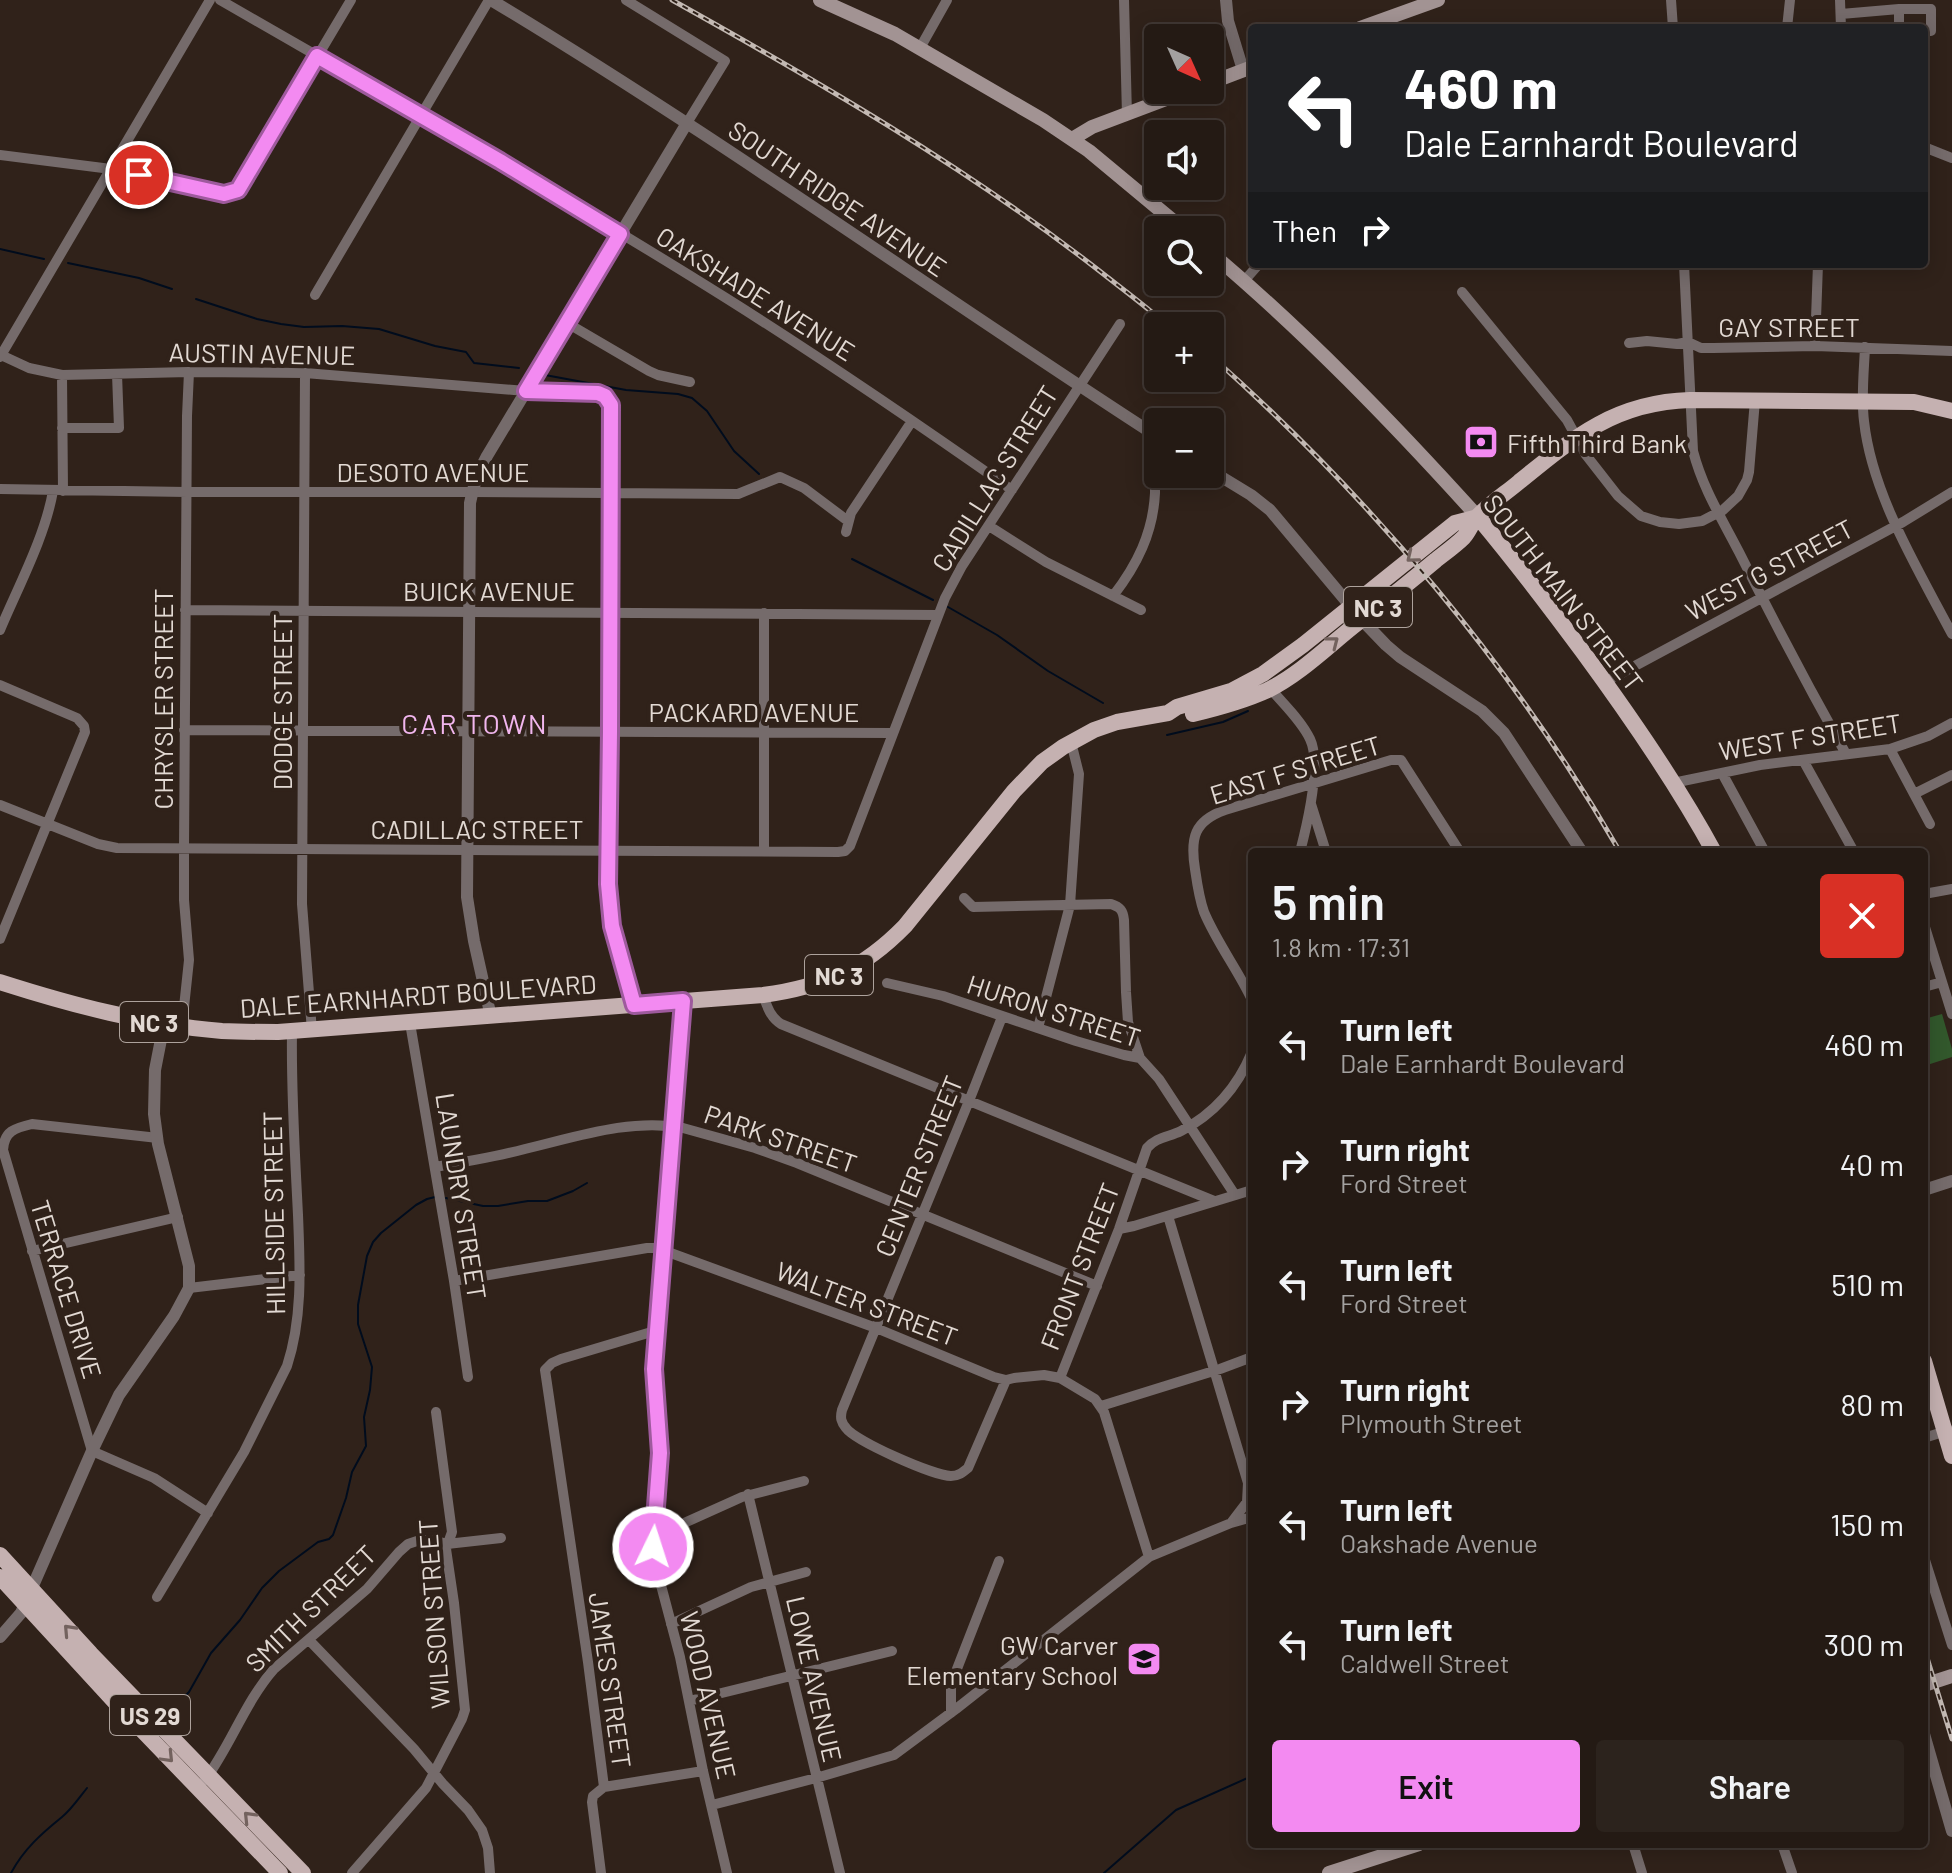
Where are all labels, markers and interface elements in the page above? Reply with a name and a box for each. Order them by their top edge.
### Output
north arrow [1144,24,1224,104]
map controls [1144,24,1224,488]
text: 460 m [1404,53,1558,120]
icon: left [1272,56,1376,160]
street label: SOUTH RIDGE AVENUE [723,114,953,282]
button: sound [1144,120,1224,200]
text: Dale Earnhardt Boulevard [1404,121,1799,164]
pin [105,141,173,209]
icon: arrive [117,153,161,197]
icon: right [1353,208,1397,252]
text: Then [1272,212,1337,248]
button: search [1144,216,1224,296]
street label: OAKSHADE AVENUE [651,219,861,367]
street label: GAY STREET [1718,311,1860,342]
button: + [1144,312,1224,392]
street label: AUSTIN AVENUE [168,336,356,370]
street label: CADILLAC STREET [924,379,1064,577]
button: − [1144,408,1224,488]
bank icon: Fifth Third Bank [1462,423,1500,461]
place label: Fifth Third Bank [1507,427,1687,458]
street label: DESOTO AVENUE [336,456,530,487]
street label: SOUTH MAIN STREET [1478,488,1650,696]
street label: WEST G STREET [1680,512,1858,626]
one-way arrow [1407,547,1421,562]
street label: BUICK AVENUE [403,575,575,606]
road number: NC 3 [1344,587,1412,627]
street label: CHRYSLER STREET [147,588,178,810]
street label: DODGE STREET [266,614,297,790]
one-way arrow [1324,638,1339,652]
street label: PACKARD AVENUE [649,696,859,727]
district label: CAR TOWN [401,706,549,740]
street label: WEST F STREET [1717,706,1903,766]
street label: EAST F STREET [1206,728,1384,810]
street label: CADILLAC STREET [370,813,584,844]
text: 5 min [1272,872,1385,930]
button: close [1820,874,1904,958]
text: 1.8 km · 17:31 [1272,931,1410,962]
road number: NC 3 [805,955,873,995]
street label: DALE EARNHARDT BOULEVARD [239,967,597,1023]
street label: HURON STREET [963,967,1145,1053]
road number: NC 3 [120,1002,188,1042]
text: Turn left [1340,1011,1453,1047]
icon: left [1272,1022,1316,1066]
text: 460 m [1824,1026,1904,1062]
text: Dale Earnhardt Boulevard [1340,1047,1625,1078]
street label: CENTER STREET [868,1071,968,1261]
street label: LAUNDRY STREET [430,1090,494,1302]
street label: PARK STREET [701,1097,861,1179]
street label: HILLSIDE STREET [256,1111,290,1315]
text: Turn right [1340,1131,1470,1167]
icon: right [1272,1142,1316,1186]
text: 40 m [1840,1146,1904,1182]
text: Ford Street [1340,1167,1468,1198]
street label: FRONT STREET [1033,1178,1125,1354]
street label: TERRACE DRIVE [25,1196,109,1382]
text: Turn left [1340,1251,1453,1287]
street label: WALTER STREET [772,1254,962,1352]
icon: left [1272,1262,1316,1306]
text: 510 m [1831,1266,1904,1302]
text: Ford Street [1340,1287,1468,1318]
text: Turn right [1340,1371,1470,1407]
icon: right [1272,1382,1316,1426]
text: 80 m [1841,1386,1904,1422]
text: Plymouth Street [1340,1407,1522,1438]
text: Turn left [1340,1491,1453,1527]
icon: left [1272,1502,1316,1546]
position arrow [611,1505,695,1589]
text: 150 m [1830,1506,1904,1542]
street label: WILSON STREET [411,1518,455,1710]
text: Oakshade Avenue [1340,1527,1538,1558]
street label: SMITH STREET [238,1538,382,1678]
street label: JAMES STREET [583,1590,639,1770]
street label: LOWE AVENUE [781,1593,849,1765]
street label: WOOD AVENUE [675,1608,743,1782]
text: Turn left [1340,1611,1453,1647]
icon: left [1272,1622,1316,1666]
one-way arrow [63,1625,78,1639]
text: 300 m [1824,1626,1904,1662]
place label: GW Carver Elementary School [906,1629,1119,1690]
school or university icon: GW Carver Elementary School [1125,1640,1163,1678]
text: Caldwell Street [1340,1647,1509,1678]
road number: US 29 [110,1695,190,1735]
button: Exit [1272,1740,1580,1832]
button: Share [1596,1740,1904,1832]
one-way arrow [158,1747,172,1762]
one-way arrow [244,1812,258,1826]

